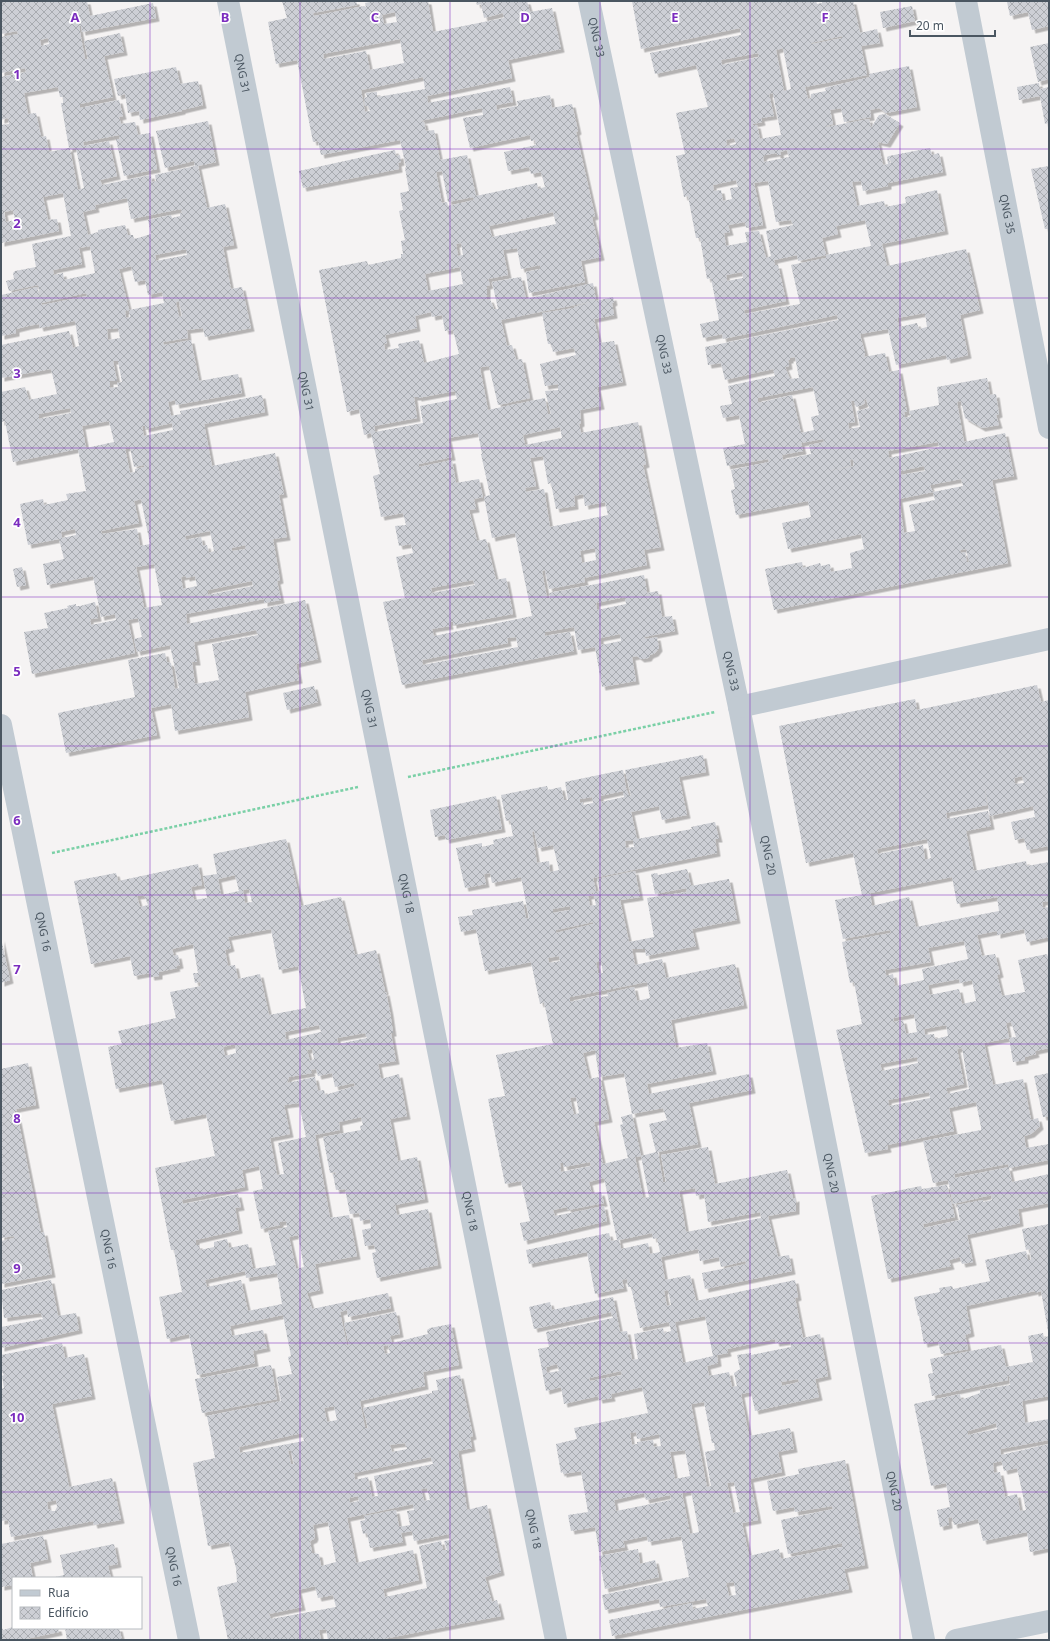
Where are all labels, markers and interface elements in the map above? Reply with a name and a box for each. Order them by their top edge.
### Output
text: A [71,8,80,26]
text: B [221,8,229,26]
text: C [371,8,379,26]
text: D [520,8,530,26]
text: E [671,8,679,26]
text: F [821,8,829,26]
scale bar [910,12,995,38]
street label: QNG 33 [586,16,609,58]
text: 20 m [916,17,944,34]
street label: QNG 31 [232,52,254,95]
text: 1 [13,65,21,83]
street label: QNG 35 [997,193,1019,235]
text: 2 [13,214,21,232]
street label: QNG 33 [653,333,676,375]
text: 3 [13,364,21,382]
street label: QNG 31 [295,370,318,412]
text: 4 [13,513,21,531]
street label: QNG 33 [720,650,743,692]
text: 5 [13,662,21,680]
street label: QNG 31 [359,688,381,730]
text: 6 [13,811,21,829]
street label: QNG 20 [758,834,780,877]
street label: QNG 18 [396,872,418,915]
street label: QNG 16 [33,910,55,953]
text: 7 [13,960,21,978]
text: 8 [13,1109,21,1127]
street label: QNG 20 [821,1152,843,1194]
street label: QNG 18 [459,1190,482,1232]
street label: QNG 16 [98,1228,121,1270]
text: 9 [13,1259,21,1277]
text: 10 [10,1408,24,1426]
street label: QNG 20 [884,1470,906,1512]
street label: QNG 18 [523,1507,546,1550]
street label: QNG 16 [163,1545,186,1588]
legend [12,1577,142,1629]
text: Rua [48,1584,70,1601]
text: Edifício [48,1604,89,1621]

